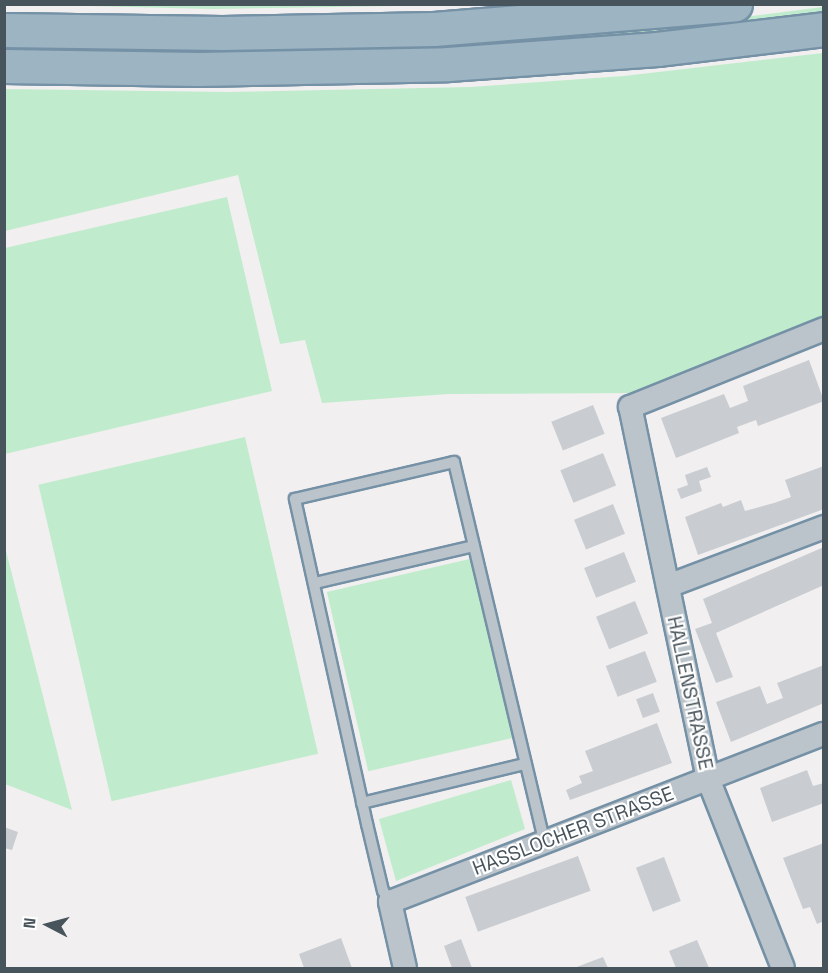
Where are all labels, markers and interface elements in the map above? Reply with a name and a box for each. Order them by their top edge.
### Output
street label: HALLENSTRASSE [662,614,718,772]
street label: HASSLOCHER STRASSE [469,782,677,880]
north arrow [18,895,78,955]
text: N [19,917,41,930]

